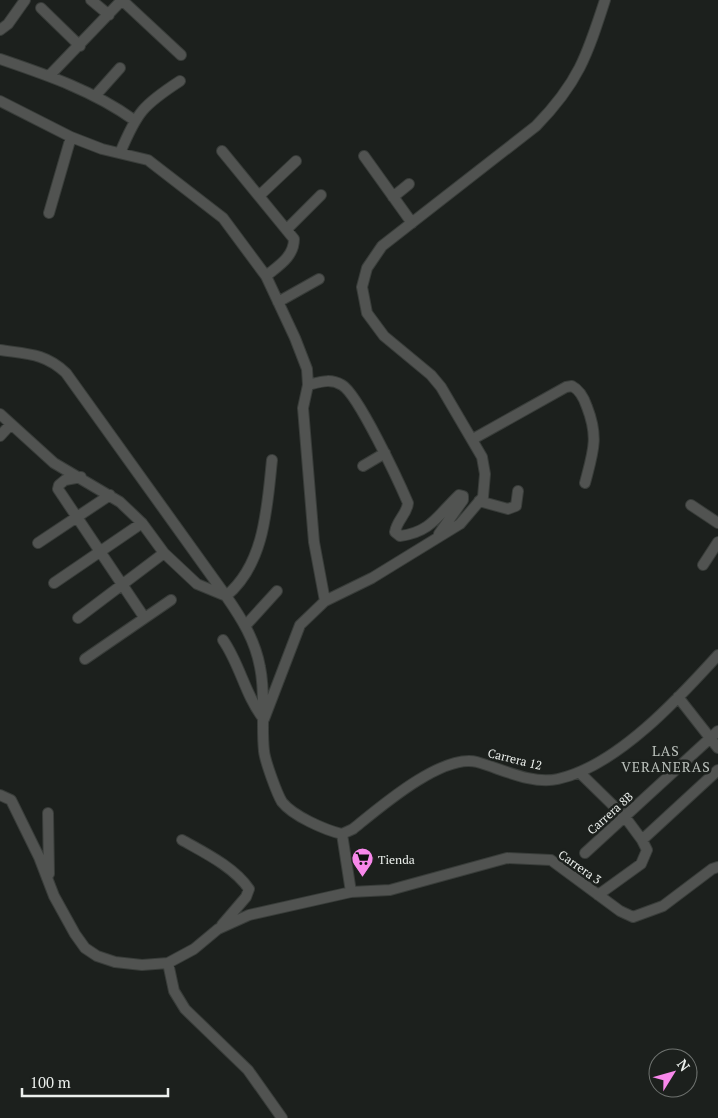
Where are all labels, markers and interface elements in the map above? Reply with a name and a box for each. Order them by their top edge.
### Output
district label: LAS VERANERAS [621,741,711,776]
street label: Carrera 12 [486,745,544,773]
street label: Carrera 8B [584,789,636,837]
supermarket icon: Tienda [350,847,374,878]
street label: Carrera 3 [556,847,604,887]
place label: Tienda [378,852,415,867]
north arrow [648,1048,698,1098]
text: N [673,1055,695,1075]
scale bar [22,1066,169,1098]
text: 100 m [30,1072,71,1092]

